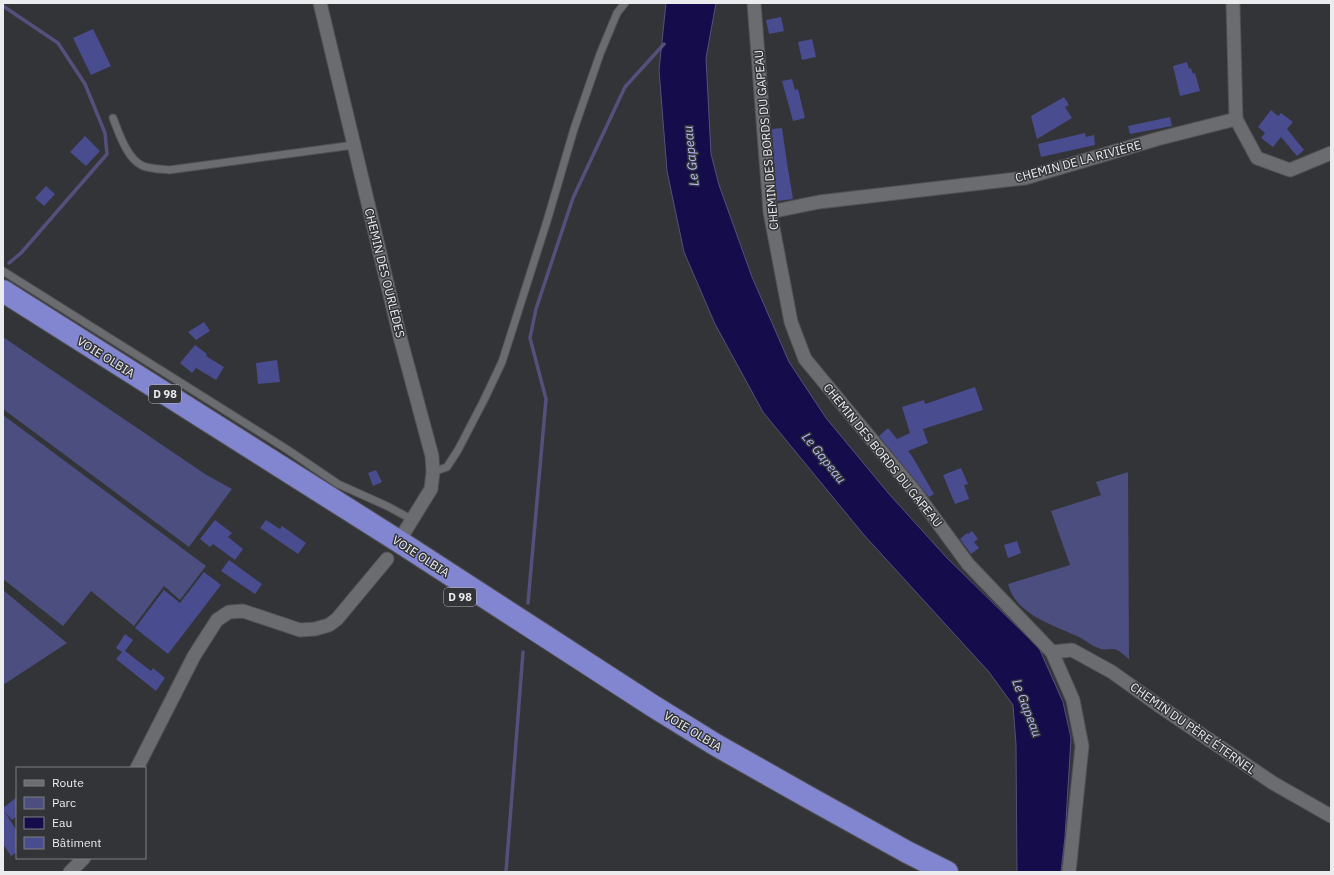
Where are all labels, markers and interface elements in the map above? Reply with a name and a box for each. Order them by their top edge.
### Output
street label: CHEMIN DES BORDS DU GAPEAU [751,49,781,231]
water label: Le Gapeau [679,125,703,187]
street label: CHEMIN DE LA RIVIÈRE [1013,137,1143,185]
street label: CHEMIN DES OURLÈDES [362,207,408,339]
street label: VOIE OLBIA [74,333,138,381]
street label: CHEMIN DES BORDS DU GAPEAU [820,380,946,530]
road number: D 98 [149,385,181,403]
water label: Le Gapeau [798,429,850,487]
street label: VOIE OLBIA [390,532,453,580]
road number: D 98 [444,588,476,606]
water label: Le Gapeau [1008,677,1046,739]
street label: CHEMIN DU PÈRE ÉTERNEL [1127,679,1259,777]
street label: VOIE OLBIA [661,708,725,754]
legend [16,767,146,859]
text: Route [52,775,84,790]
text: Parc [52,795,76,810]
text: Eau [52,815,72,830]
text: Bâtiment [52,835,102,850]

